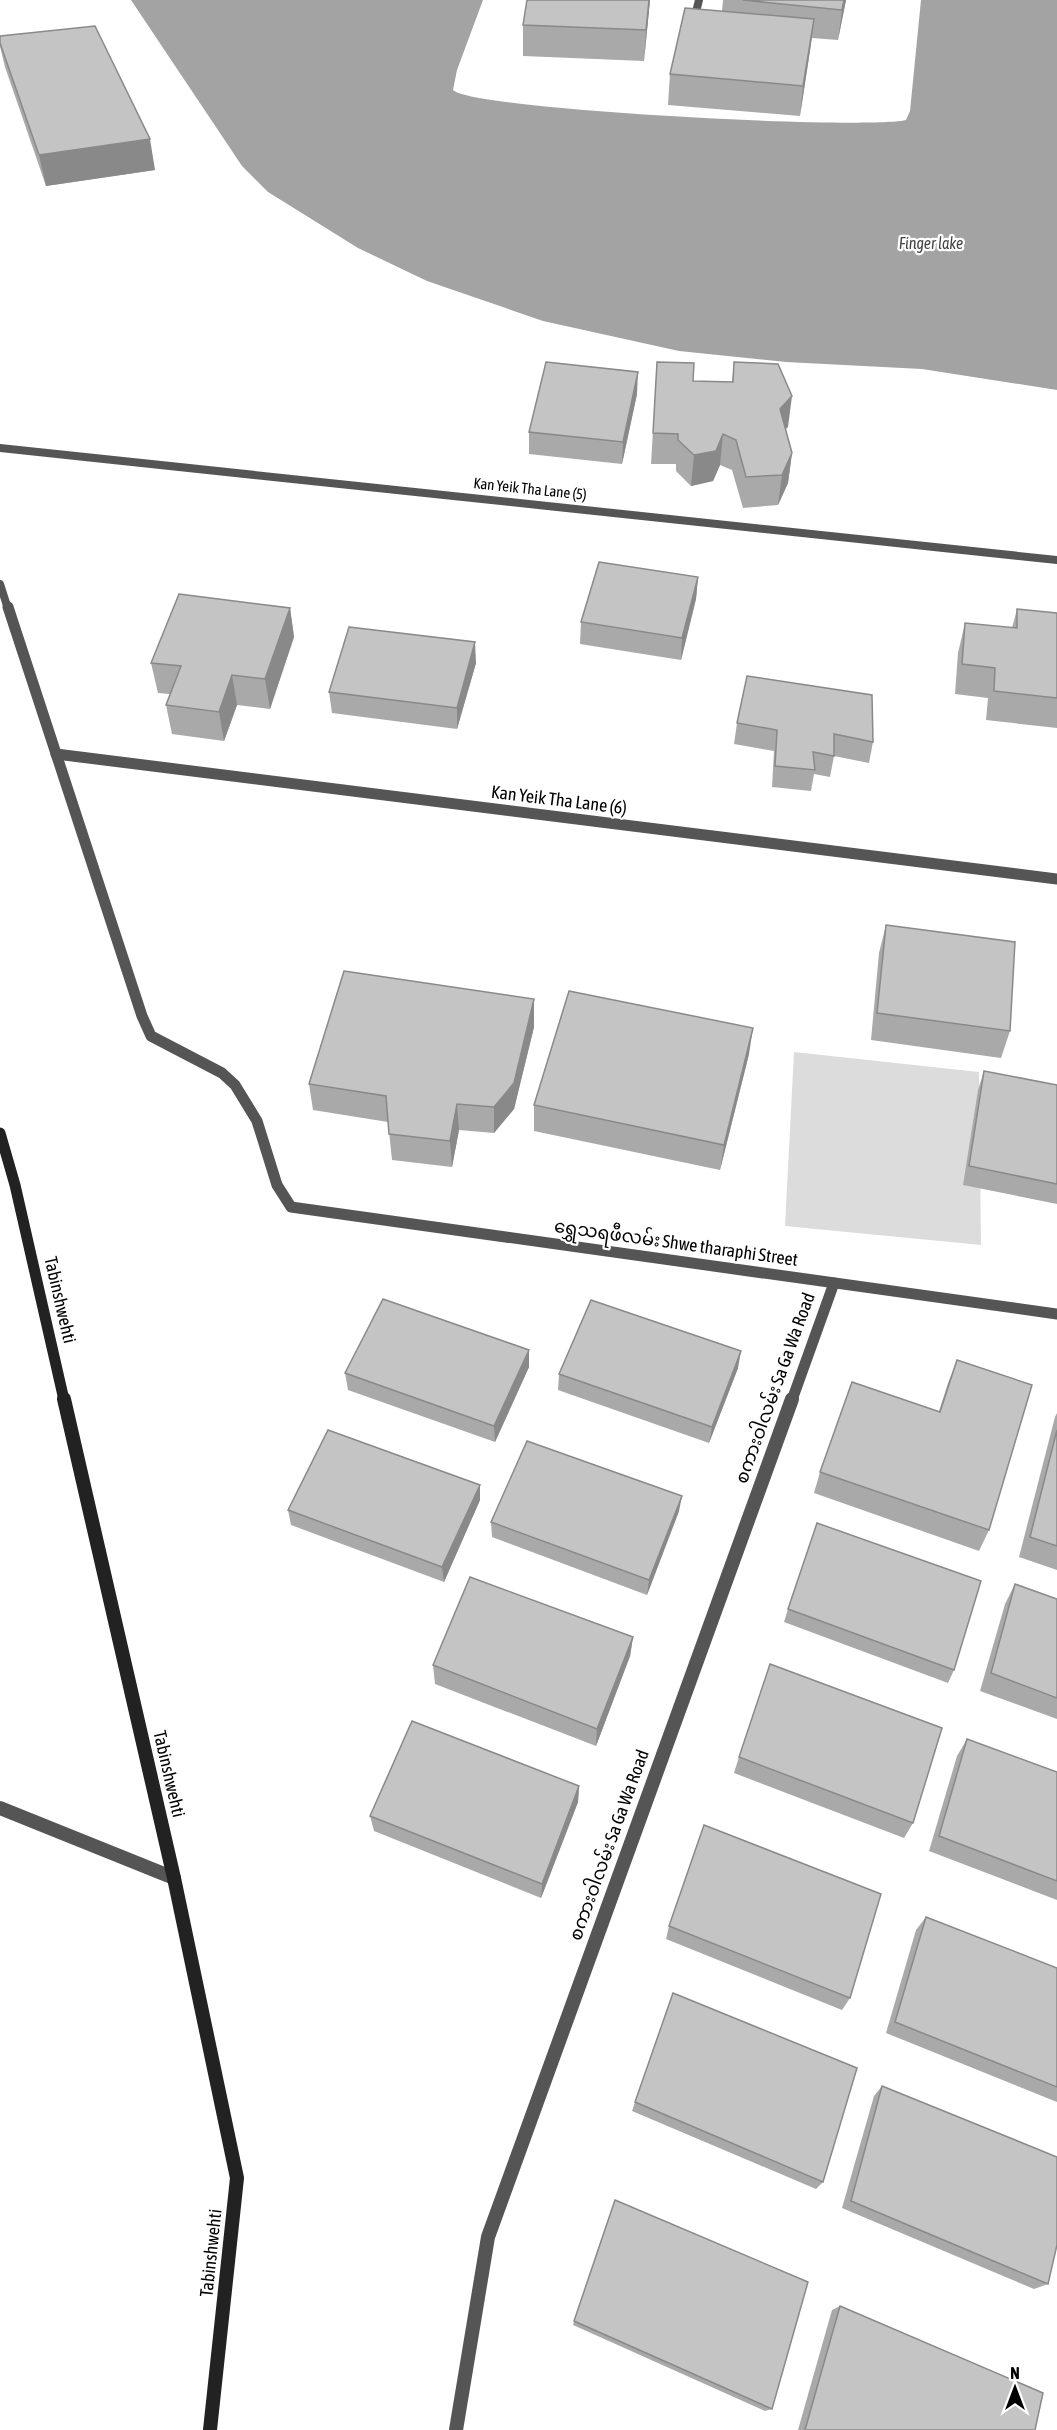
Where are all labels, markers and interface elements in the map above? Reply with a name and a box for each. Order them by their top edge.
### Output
water label: Finger lake [899,234,963,253]
street label: Kan Yeik Tha Lane (5) [473,474,588,503]
street label: Kan Yeik Tha Lane (6) [490,781,628,818]
street label: ရွှေသရဖီလမ်း Shwe tharaphi Street [552,1212,800,1275]
street label: Tabinshwehti [40,1255,81,1345]
street label: စကားဝါလမ်း Sa Ga Wa Road [728,1289,819,1486]
street label: Tabinshwehti [149,1729,190,1819]
street label: စကားဝါလမ်း Sa Ga Wa Road [562,1746,653,1943]
street label: Tabinshwehti [195,2208,226,2298]
north arrow [985,2358,1045,2418]
text: N [1010,2364,1020,2382]

